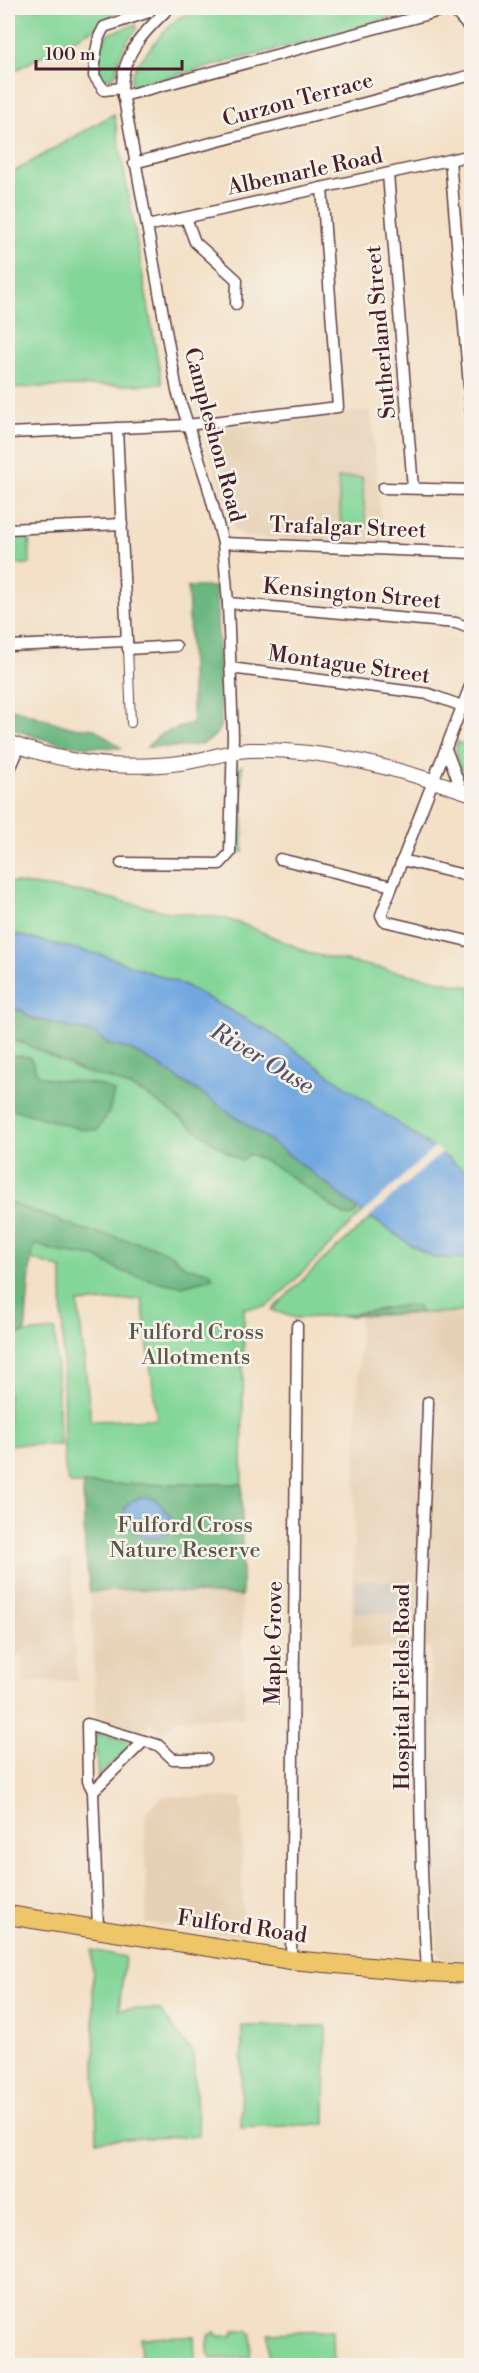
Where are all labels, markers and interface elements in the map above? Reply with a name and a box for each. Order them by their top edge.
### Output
scale bar [36,33,182,71]
text: 100 m [45,43,96,66]
street label: Curzon Terrace [220,67,376,133]
street label: Albemarle Road [224,142,386,202]
street label: Sutherland Street [360,244,402,420]
street label: Campleshon Road [178,345,250,526]
street label: Trafalgar Street [269,512,427,544]
street label: Kensington Street [262,573,442,615]
street label: Montague Street [266,640,432,690]
water label: River Ouse [204,1016,319,1101]
park label: Fulford Cross Allotments [128,1319,264,1371]
park label: Fulford Cross Nature Reserve [109,1512,261,1564]
street label: Maple Grove [259,1581,289,1705]
street label: Hospital Fields Road [389,1583,416,1790]
street label: Fulford Road [175,1905,309,1950]

